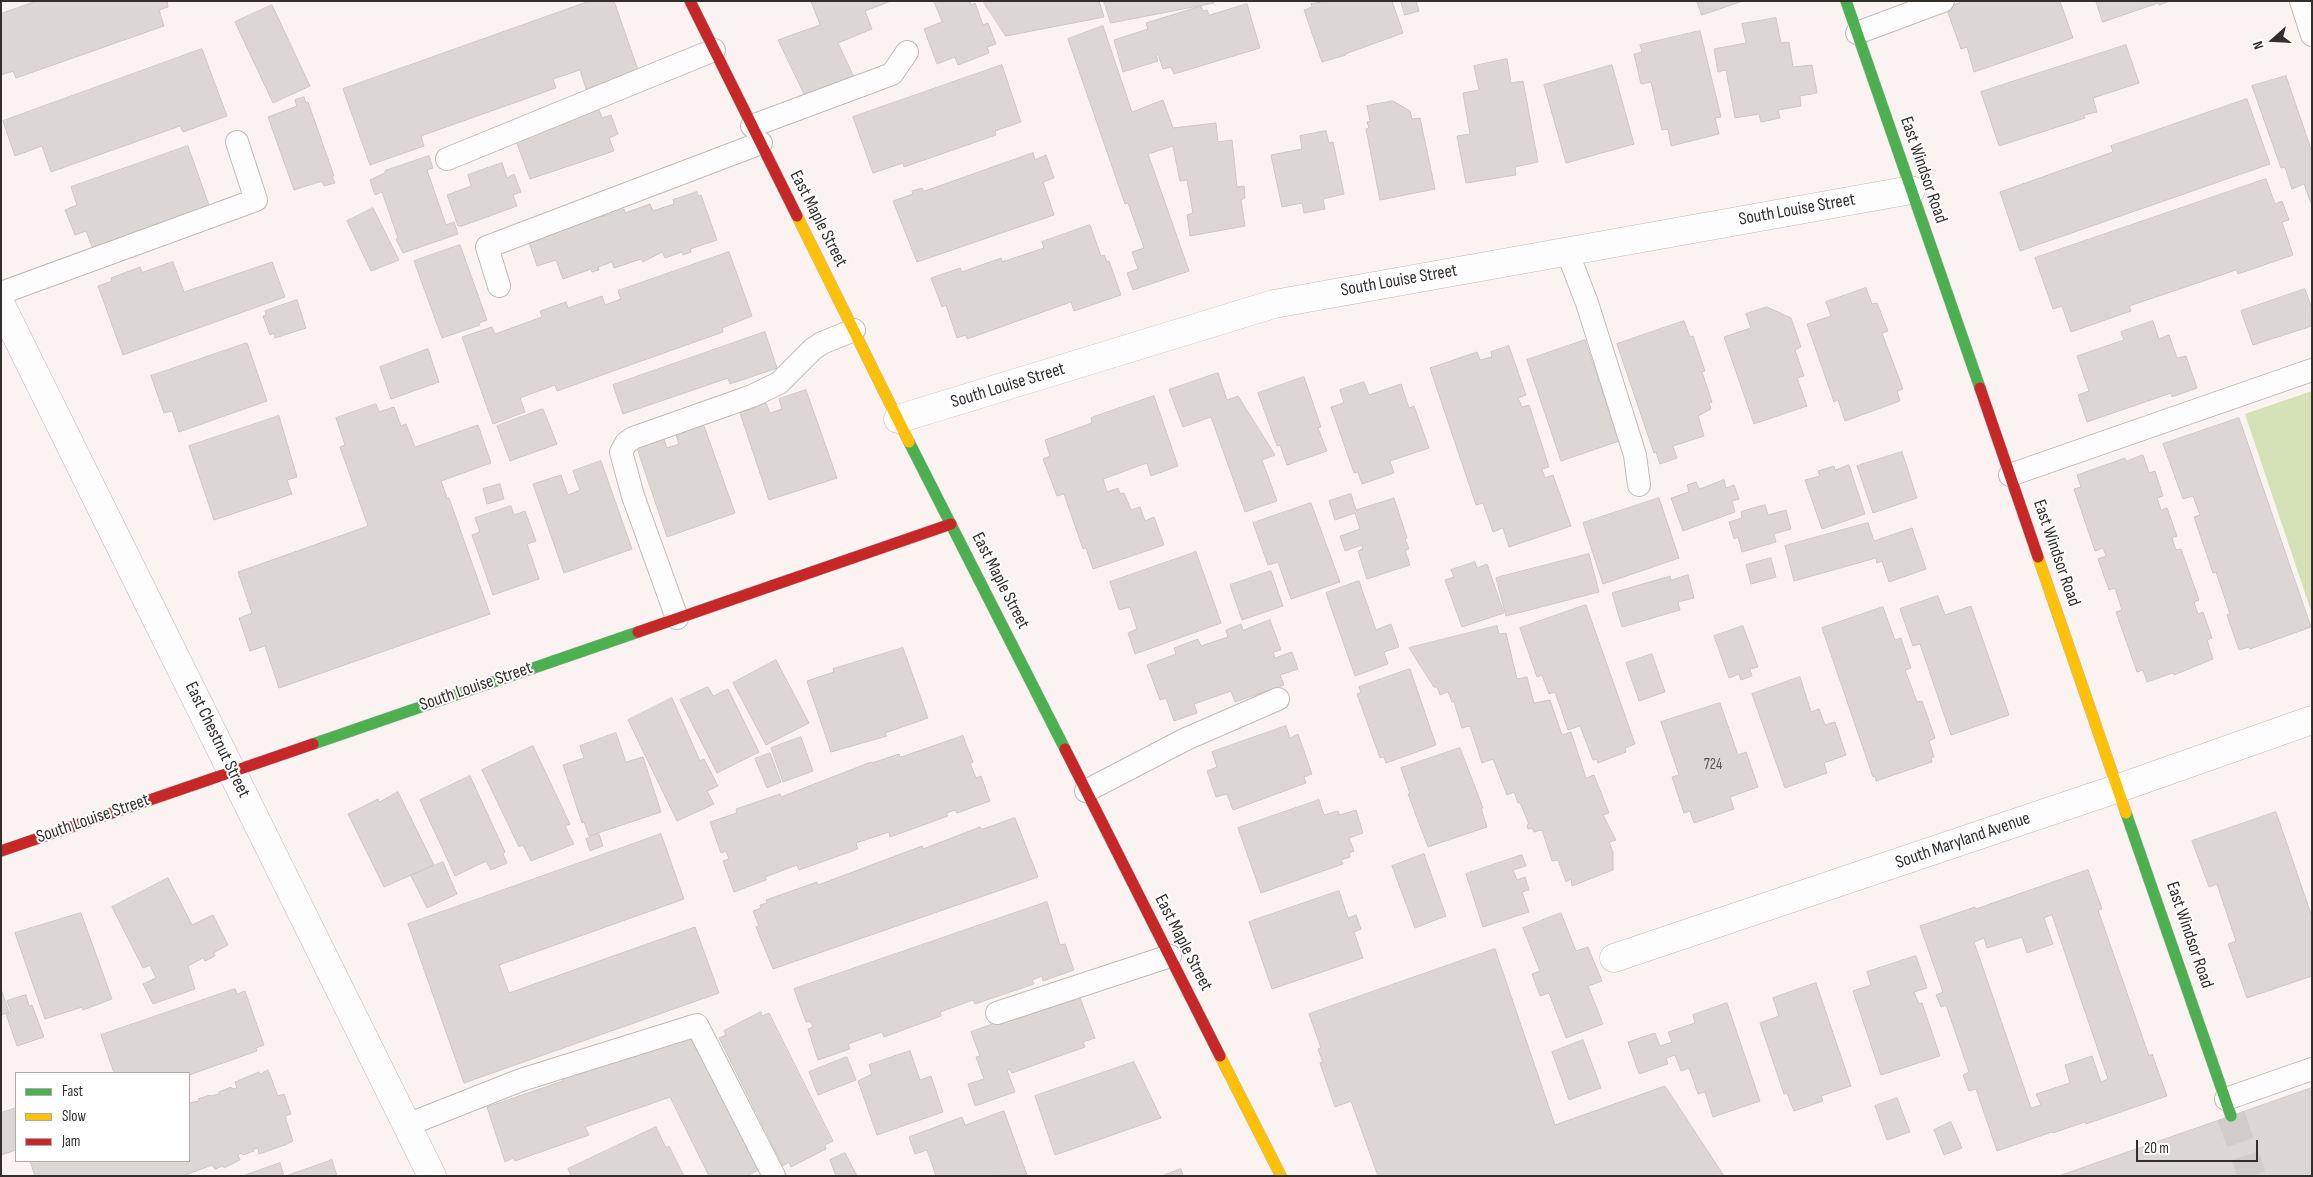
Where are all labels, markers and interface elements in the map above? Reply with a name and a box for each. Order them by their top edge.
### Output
north arrow [2248,15,2298,65]
text: N [2249,39,2268,51]
street label: East Windsor Road [1895,114,1951,226]
street label: East Maple Street [784,167,852,271]
street label: South Louise Street [1737,189,1857,231]
street label: South Louise Street [1339,260,1459,302]
street label: South Louise Street [948,358,1068,414]
street label: East Windsor Road [2028,497,2084,609]
street label: East Maple Street [966,529,1034,633]
street label: South Louise Street [417,658,535,716]
street label: East Chestnut Street [180,679,254,801]
house number: 724 [1704,756,1722,774]
street label: South Louise Street [34,790,152,848]
street label: South Maryland Avenue [1893,808,2033,874]
street label: East Windsor Road [2161,879,2217,991]
street label: East Maple Street [1149,891,1217,995]
legend [15,1072,190,1162]
text: Fast [62,1082,83,1101]
text: Slow [62,1107,86,1126]
scale bar [2138,1130,2260,1162]
text: Jam [62,1132,80,1151]
text: 20 m [2144,1139,2169,1158]

